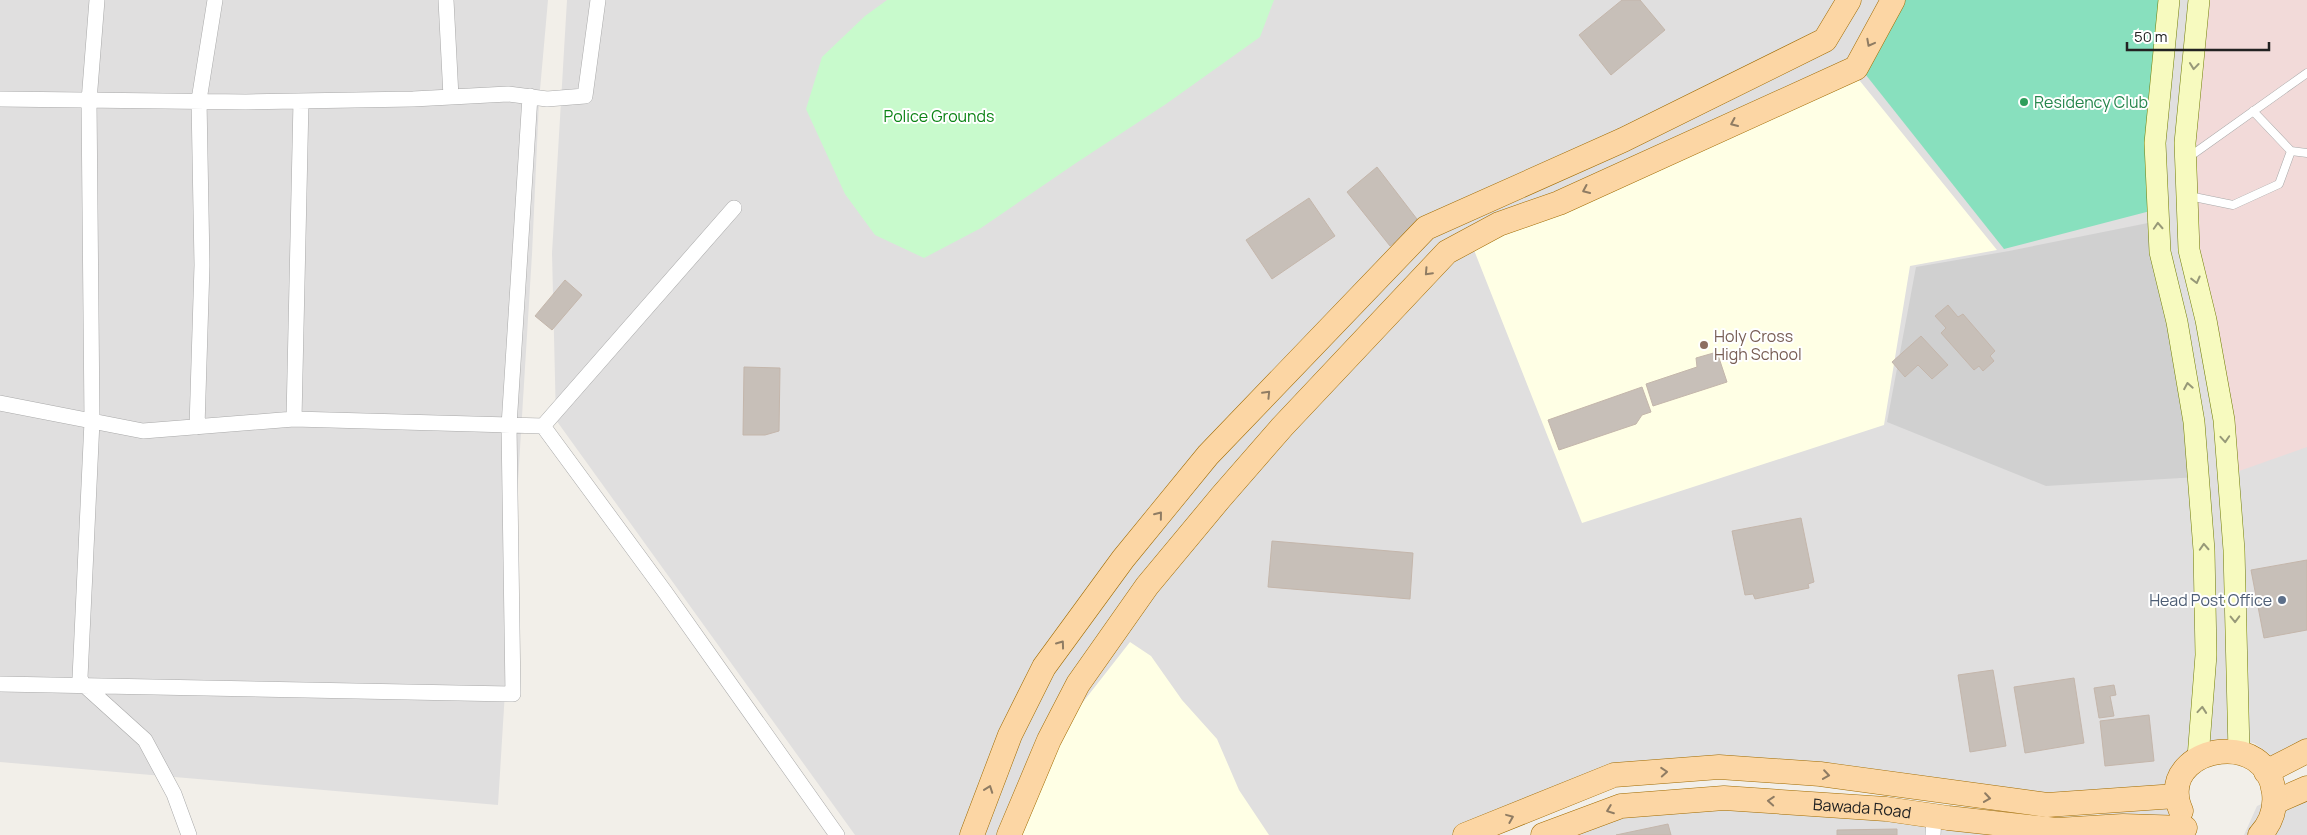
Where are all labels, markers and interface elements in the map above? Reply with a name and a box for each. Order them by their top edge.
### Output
scale bar [2127,20,2270,52]
text: 50 m [2134,26,2168,47]
one-way arrow [1866,38,1876,47]
one-way arrow [2188,62,2199,70]
place label: Residency Club [2034,91,2148,113]
marker: Residency Club [2018,96,2030,108]
park label: Police Grounds [884,105,994,127]
one-way arrow [1730,117,1739,128]
one-way arrow [1582,184,1591,195]
one-way arrow [2153,222,2164,230]
one-way arrow [1425,266,1434,275]
one-way arrow [2191,275,2201,283]
place label: Holy Cross High School [1714,325,1802,365]
marker: Holy Cross High School [1698,339,1710,351]
one-way arrow [2183,381,2193,390]
one-way arrow [1261,390,1270,399]
one-way arrow [2220,436,2231,444]
one-way arrow [1154,512,1162,521]
one-way arrow [2198,543,2209,551]
place label: Head Post Office [2149,589,2272,611]
marker: Head Post Office [2276,594,2288,606]
one-way arrow [2230,615,2241,623]
one-way arrow [1055,641,1063,650]
one-way arrow [2196,705,2207,713]
one-way arrow [1661,766,1669,777]
one-way arrow [1823,769,1831,780]
one-way arrow [983,786,993,794]
one-way arrow [1984,792,1992,803]
street label: Bawada Road [1812,793,1913,824]
one-way arrow [1767,796,1775,807]
one-way arrow [1606,804,1615,814]
one-way arrow [1506,814,1514,824]

